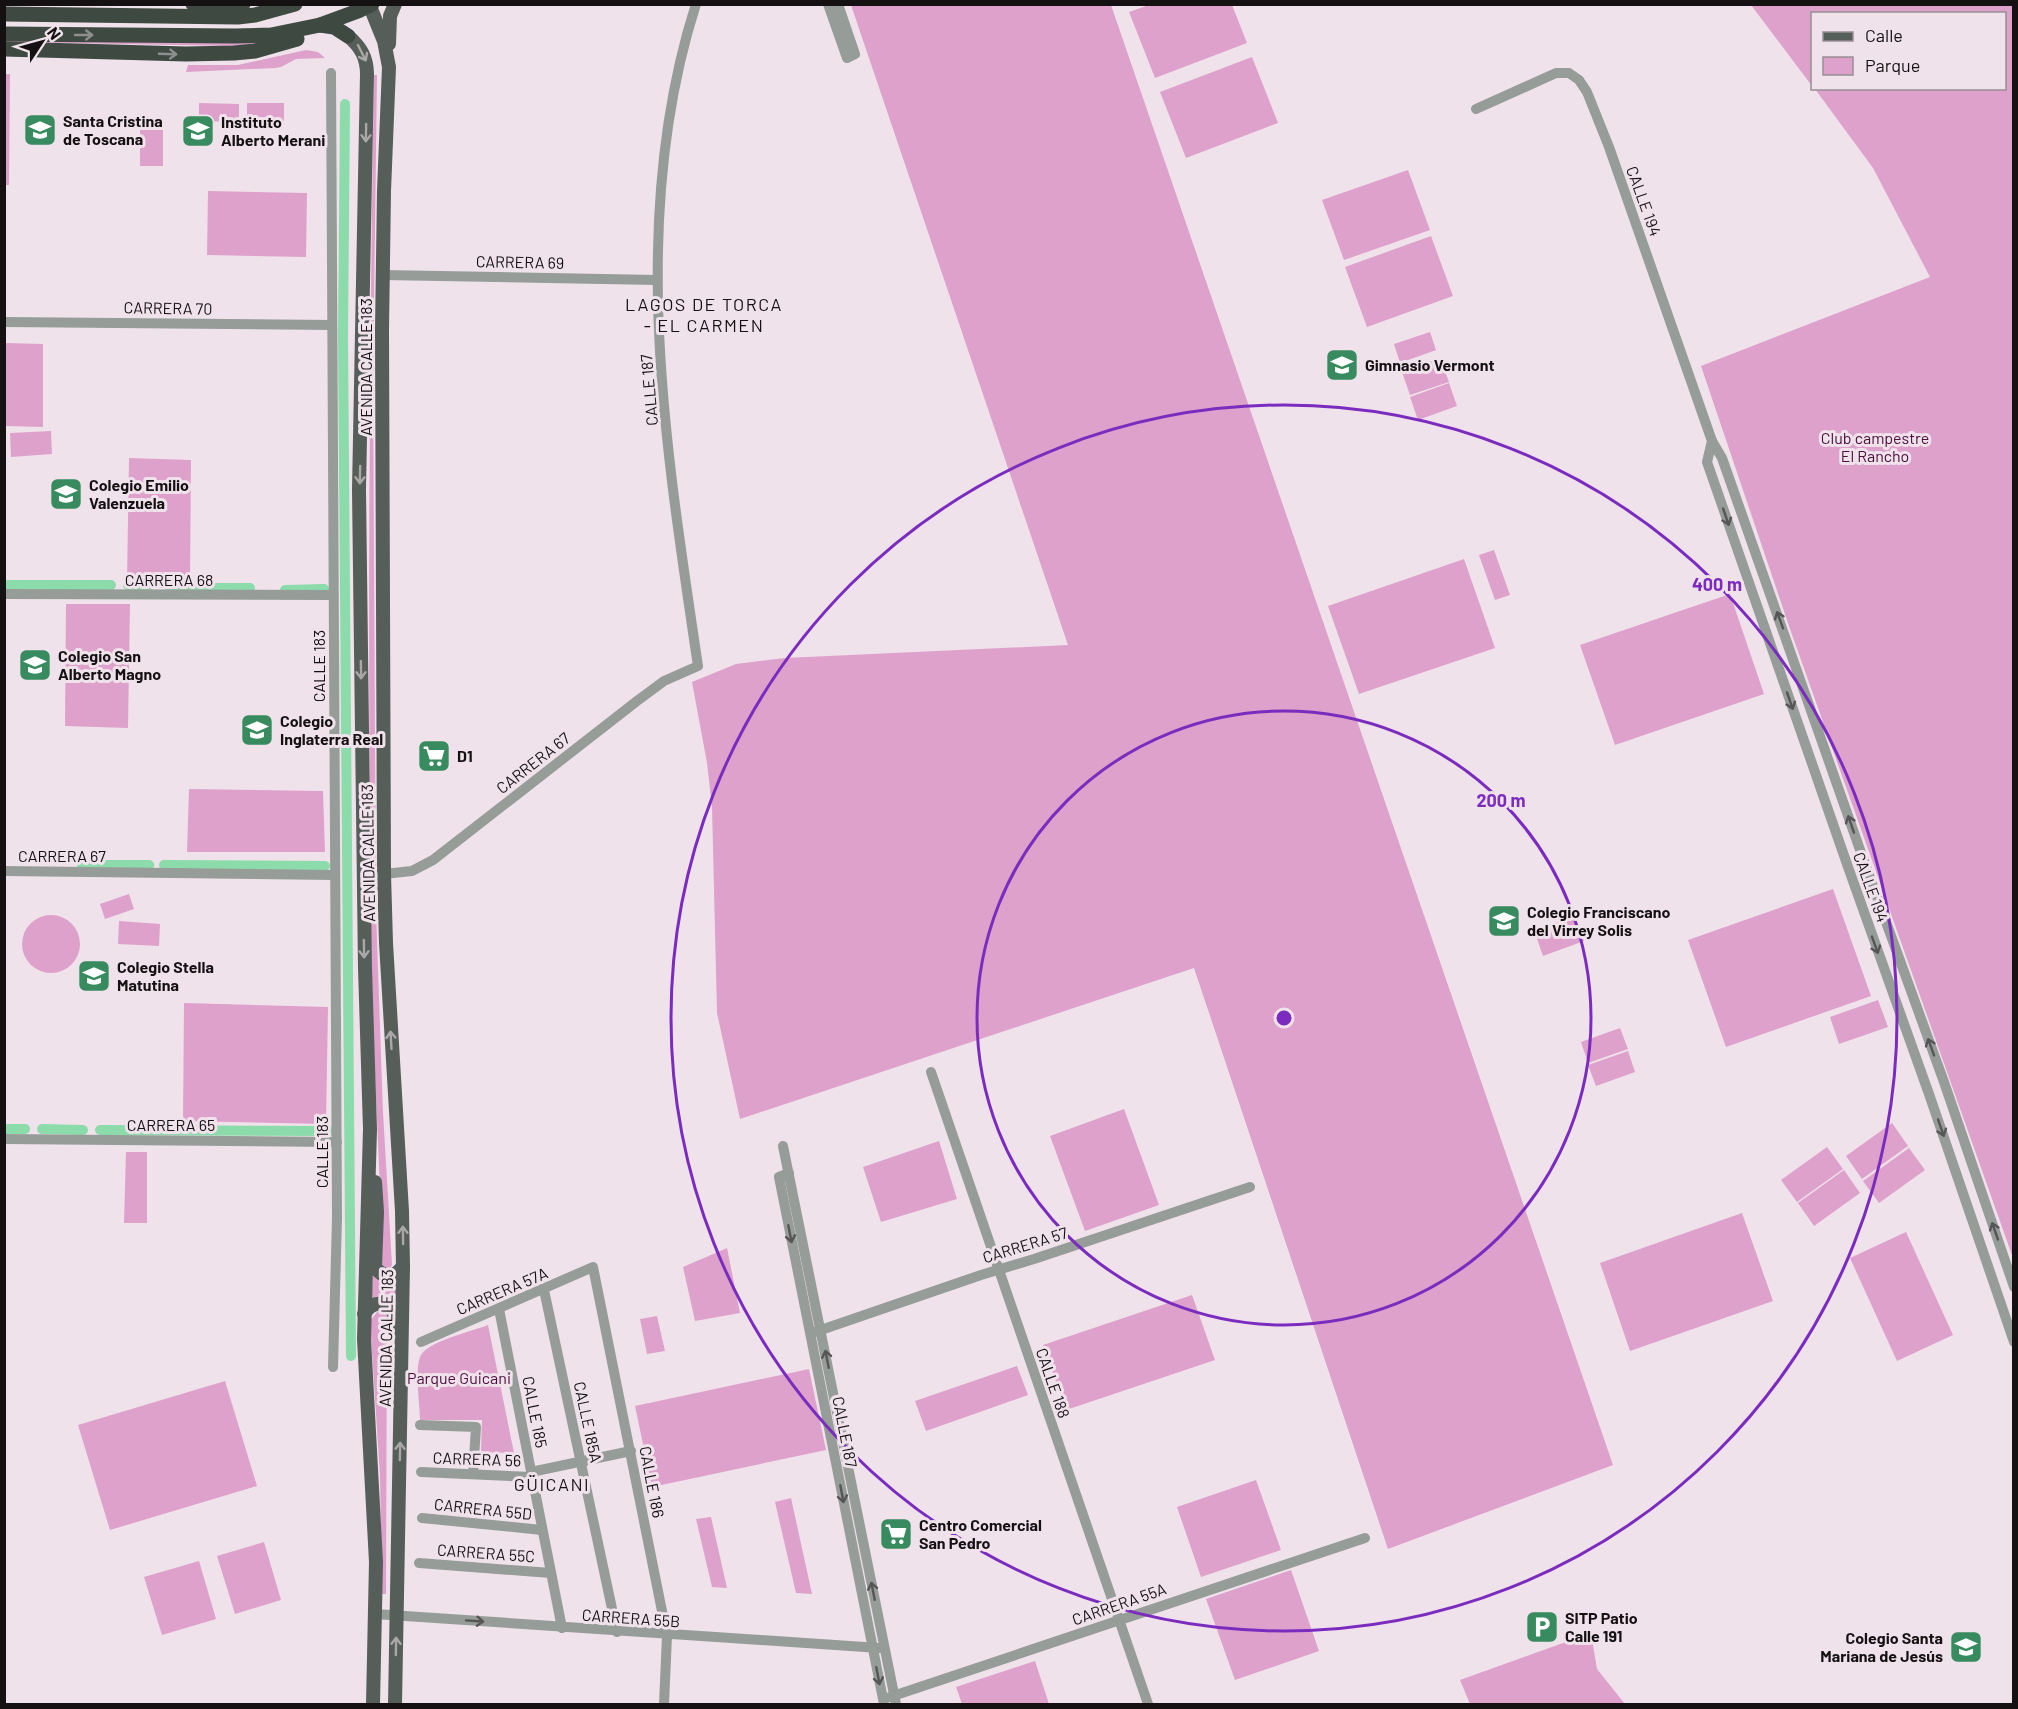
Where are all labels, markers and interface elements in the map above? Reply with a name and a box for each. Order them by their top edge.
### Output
north arrow [12,12,72,72]
legend [1811,12,2006,90]
text: N [44,23,65,43]
text: Calle [1865,24,1903,46]
one-way arrow [73,29,93,41]
one-way arrow [356,44,368,62]
one-way arrow [157,48,177,59]
text: Parque [1865,54,1920,76]
place label: Santa Cristina de Toscana [63,111,163,148]
school or university icon: Santa Cristina de Toscana [22,112,58,148]
place label: Instituto Alberto Merani [221,112,325,149]
school or university icon: Instituto Alberto Merani [180,113,216,149]
one-way arrow [360,122,372,142]
street label: CALLE 194 [1623,163,1666,238]
street label: CARRERA 69 [476,251,564,272]
district label: LAGOS DE TORCA - EL CARMEN [625,293,783,336]
street label: CARRERA 70 [124,297,212,318]
street label: AVENIDA CALLE 183 [356,298,375,436]
school or university icon: Gimnasio Vermont [1324,347,1360,383]
street label: CALLE 187 [636,353,661,427]
place label: Gimnasio Vermont [1365,355,1495,374]
park label: Club campestre El Rancho [1821,428,1929,465]
one-way arrow [354,464,366,484]
place label: Colegio Emilio Valenzuela [89,475,189,512]
school or university icon: Colegio Emilio Valenzuela [48,476,84,512]
one-way arrow [1721,507,1732,526]
street label: CARRERA 68 [125,570,213,589]
text: 400 m [1692,573,1742,595]
one-way arrow [1773,611,1784,630]
street label: CALLE 183 [309,630,328,702]
place label: Colegio San Alberto Magno [58,646,161,683]
school or university icon: Colegio San Alberto Magno [17,647,53,683]
one-way arrow [355,659,367,679]
one-way arrow [1785,692,1796,710]
place label: Colegio Inglaterra Real [280,711,383,748]
school or university icon: Colegio Inglaterra Real [239,712,275,748]
street label: CARRERA 67 [492,728,573,797]
supermarket icon: D1 [416,738,452,774]
place label: D1 [457,746,473,765]
street label: AVENIDA CALLE 183 [357,784,378,922]
text: 200 m [1476,789,1526,811]
one-way arrow [1845,815,1856,834]
street label: CARRERA 67 [18,846,106,865]
street label: CALLE 194 [1850,849,1893,924]
place label: Colegio Franciscano del Virrey Solis [1527,902,1670,939]
school or university icon: Colegio Franciscano del Virrey Solis [1486,903,1522,939]
one-way arrow [1871,935,1882,954]
one-way arrow [359,938,370,958]
place label: Colegio Stella Matutina [117,957,214,994]
school or university icon: Colegio Stella Matutina [76,958,112,994]
centre of rings [1274,1008,1294,1028]
one-way arrow [385,1031,396,1051]
one-way arrow [1925,1038,1936,1057]
street label: CARRERA 65 [127,1115,215,1134]
street label: CALLE 183 [312,1116,331,1188]
one-way arrow [1936,1119,1947,1137]
street label: CARRERA 57 [980,1222,1070,1266]
one-way arrow [1989,1222,2000,1241]
one-way arrow [785,1224,796,1244]
one-way arrow [397,1226,408,1246]
street label: CARRERA 57A [453,1263,551,1318]
street label: AVENIDA CALLE 183 [375,1269,396,1407]
street label: CALLE 188 [1033,1345,1074,1420]
one-way arrow [821,1350,832,1369]
park label: Parque Guicani [407,1368,511,1387]
street label: CALLE 185 [519,1374,552,1449]
street label: CALLE 185A [571,1380,606,1464]
street label: CALLE 187 [829,1395,862,1469]
one-way arrow [395,1442,406,1462]
street label: CALLE 186 [636,1444,669,1519]
street label: CARRERA 56 [432,1447,522,1470]
district label: GÜICANI [514,1473,590,1495]
one-way arrow [837,1484,848,1504]
street label: CARRERA 55D [433,1494,533,1523]
place label: Centro Comercial San Pedro [919,1515,1042,1552]
supermarket icon: Centro Comercial San Pedro [878,1516,914,1552]
street label: CARRERA 55C [436,1540,536,1565]
street label: CARRERA 55A [1069,1578,1169,1628]
one-way arrow [867,1582,878,1602]
street label: CARRERA 55B [581,1605,681,1630]
place label: SITP Patio Calle 191 [1565,1608,1638,1645]
parking icon: SITP Patio Calle 191 [1524,1609,1560,1645]
one-way arrow [465,1616,485,1627]
place label: Colegio Santa Mariana de Jesús [1820,1628,1943,1665]
school or university icon: Colegio Santa Mariana de Jesús [1948,1629,1984,1665]
one-way arrow [390,1637,402,1657]
one-way arrow [873,1666,884,1686]

